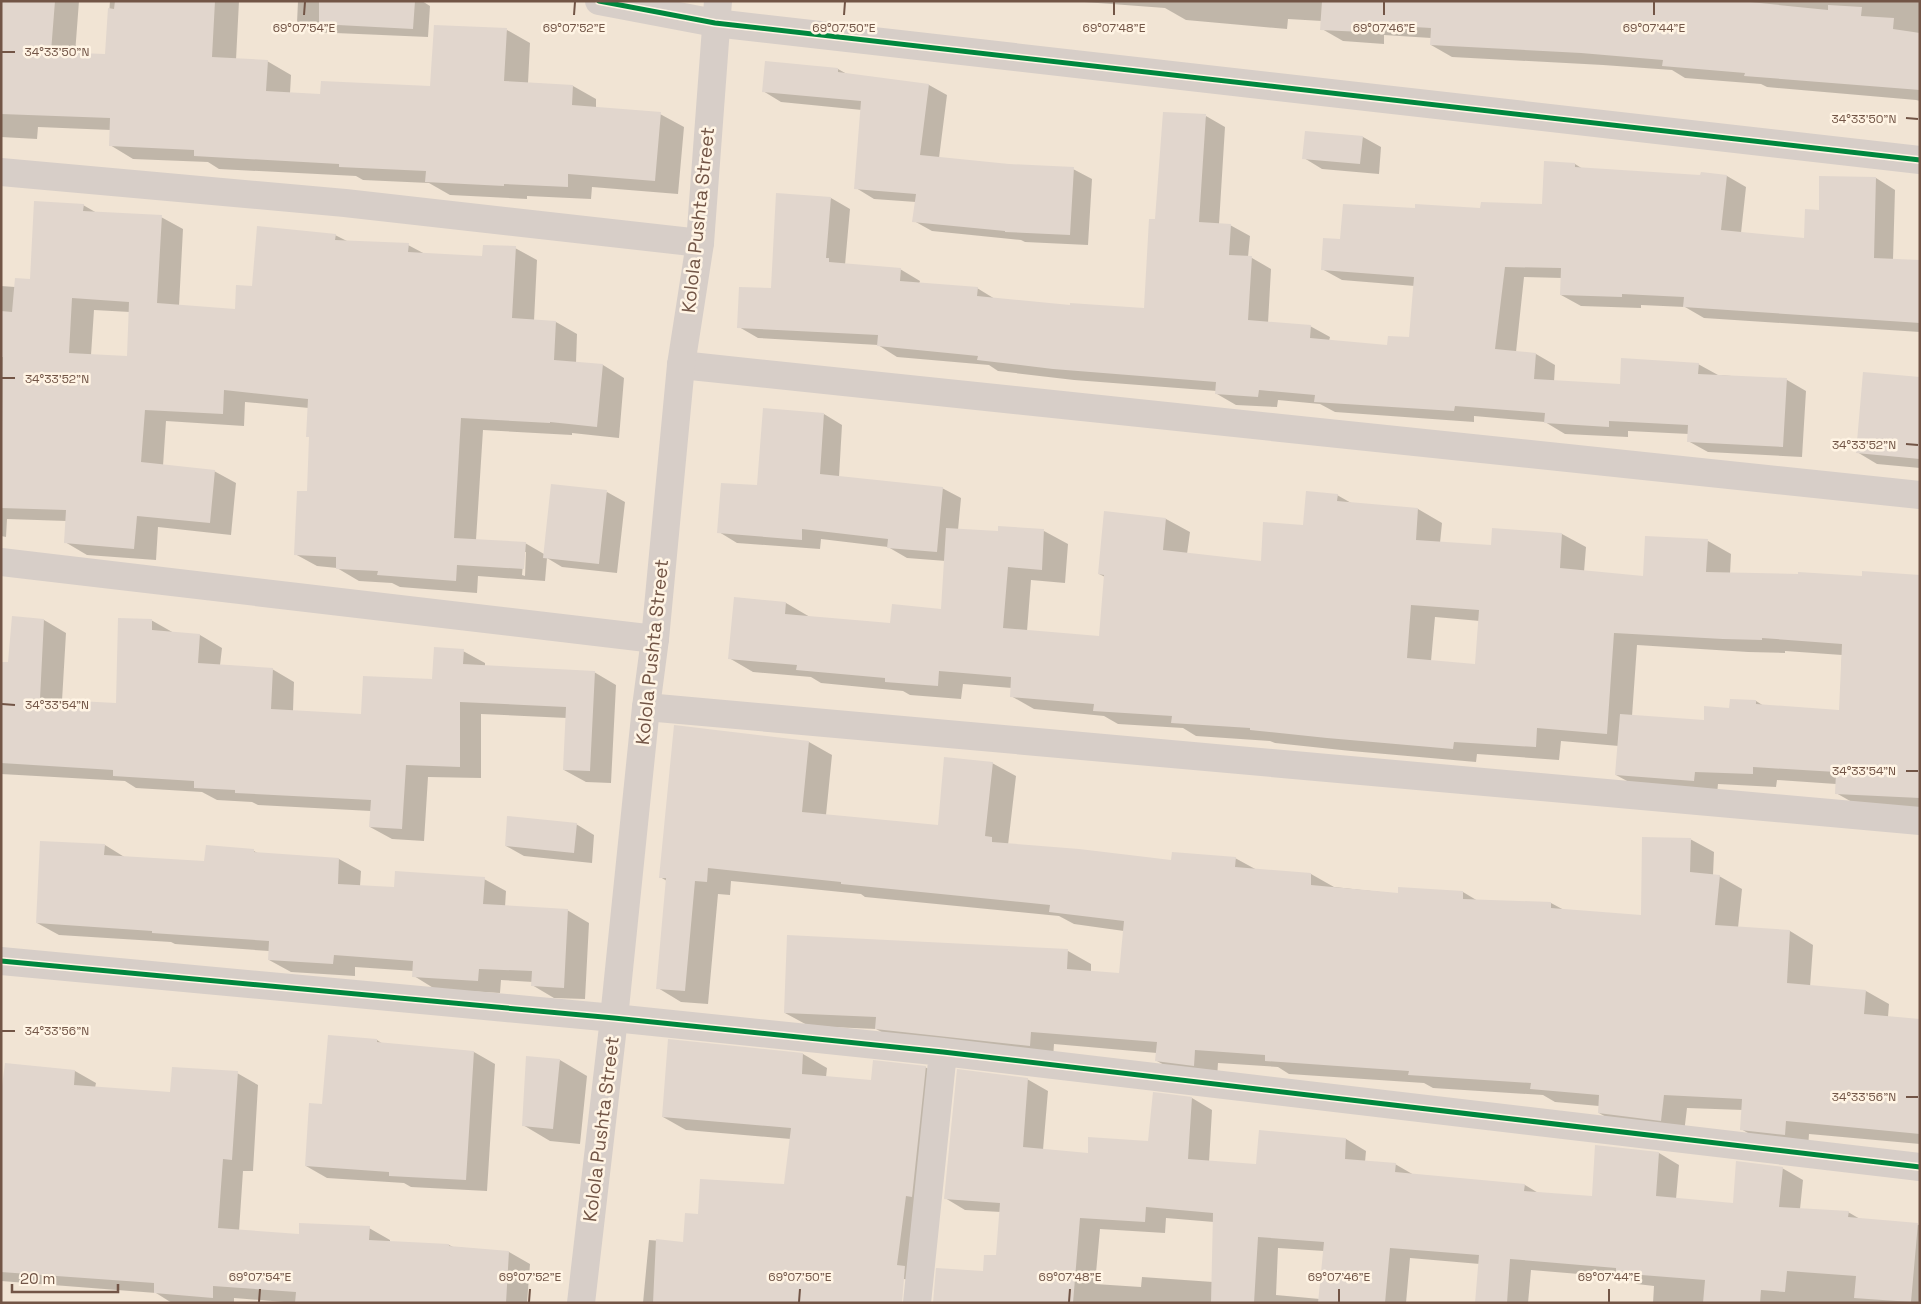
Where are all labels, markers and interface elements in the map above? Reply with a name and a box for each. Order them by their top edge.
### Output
text: 69°07'54"E [273,20,336,36]
text: 69°07'52"E [543,20,606,36]
text: 69°07'50"E [812,20,876,36]
text: 69°07'48"E [1083,20,1146,36]
text: 69°07'46"E [1353,20,1416,36]
text: 69°07'44"E [1623,20,1685,36]
text: 34°33'50"N [25,44,89,60]
text: 34°33'50"N [1832,111,1896,127]
street label: Kolola Pushta Street [676,126,720,314]
text: 34°33'52"N [25,371,89,387]
text: 34°33'52"N [1832,437,1896,453]
street label: Kolola Pushta Street [630,558,674,746]
text: 34°33'54"N [25,697,89,713]
text: 34°33'54"N [1832,763,1896,779]
text: 34°33'56"N [25,1023,89,1039]
street label: Kolola Pushta Street [577,1035,625,1223]
text: 34°33'56"N [1832,1089,1896,1105]
scale bar [12,1262,119,1294]
text: 20 m [20,1269,55,1288]
text: 69°07'54"E [229,1269,292,1285]
text: 69°07'52"E [499,1269,562,1285]
text: 69°07'50"E [768,1269,832,1285]
text: 69°07'48"E [1039,1269,1102,1285]
text: 69°07'46"E [1308,1269,1371,1285]
text: 69°07'44"E [1578,1269,1640,1285]

